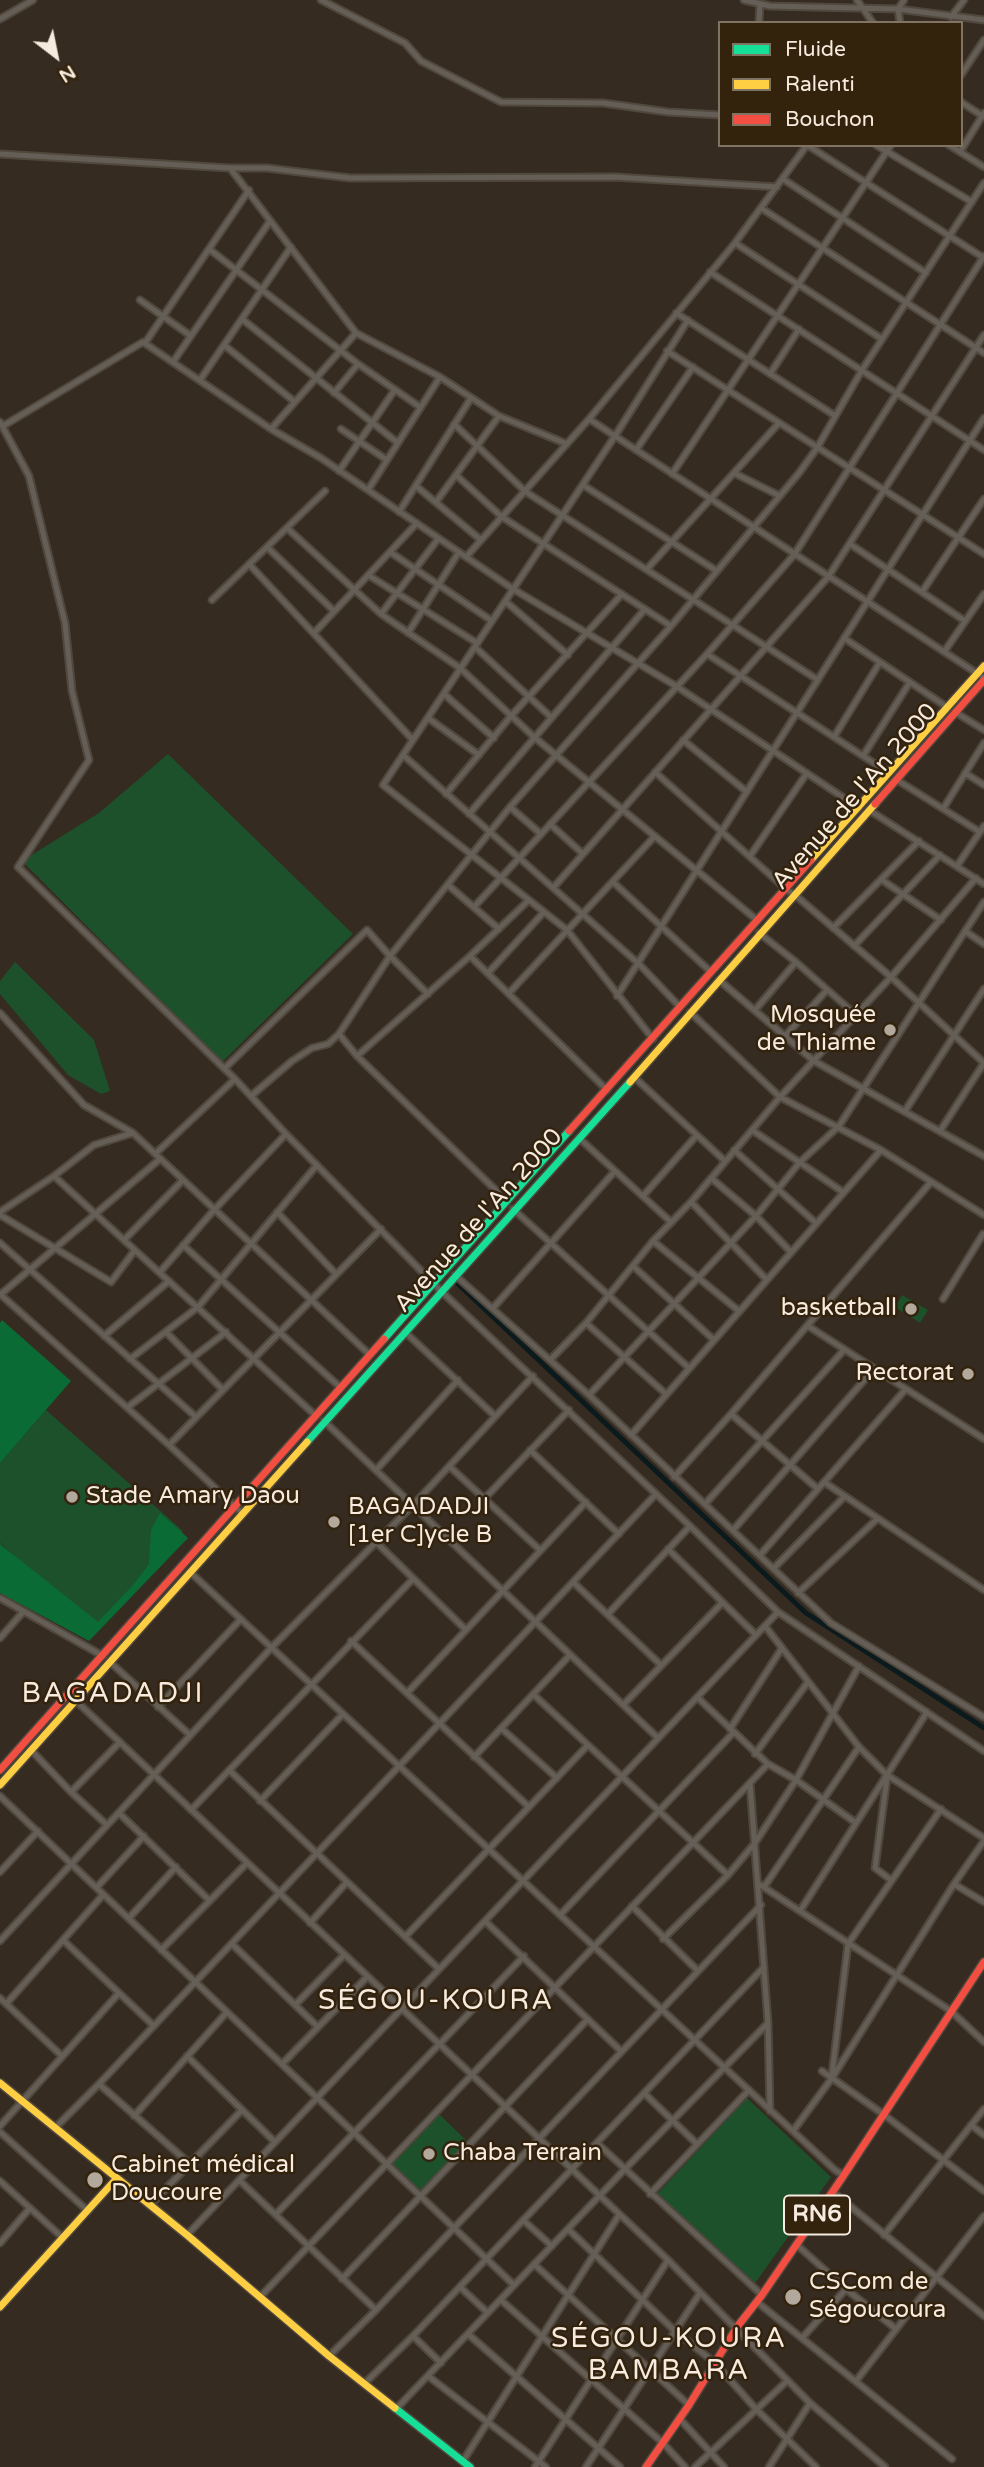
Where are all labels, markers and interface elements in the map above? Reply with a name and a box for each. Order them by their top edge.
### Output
north arrow [21,21,91,91]
legend [718,21,963,147]
text: Fluide [785,37,846,62]
text: N [55,60,79,87]
text: Ralenti [785,72,855,97]
text: Bouchon [785,107,875,132]
street label: Avenue de l'An 2000 [766,698,944,896]
place label: Mosquée de Thiame [757,1002,876,1058]
marker: Mosquée de Thiame [882,1022,898,1038]
street label: Avenue de l'An 2000 [389,1123,569,1319]
place label: basketball [781,1295,897,1323]
marker: basketball [903,1301,919,1317]
place label: Rectorat [855,1360,954,1388]
marker: Rectorat [960,1366,976,1382]
place label: Stade Amary Daou [86,1483,300,1511]
marker: Stade Amary Daou [64,1489,80,1505]
place label: BAGADADJI [1er C]ycle B [348,1494,492,1550]
marker: BAGADADJI [1er C]ycle B [326,1514,342,1530]
district label: BAGADADJI [23,1678,203,1712]
district label: SÉGOU-KOURA [319,1985,553,2019]
place label: Chaba Terrain [443,2140,602,2168]
marker: Chaba Terrain [421,2146,437,2162]
place label: Cabinet médical Doucoure [111,2152,295,2208]
marker: Cabinet médical Doucoure [85,2170,105,2190]
road number: RN6 [784,2196,850,2234]
place label: CSCom de Ségoucoura [809,2269,946,2325]
marker: CSCom de Ségoucoura [783,2287,803,2307]
district label: SÉGOU-KOURA BAMBARA [552,2323,786,2389]

